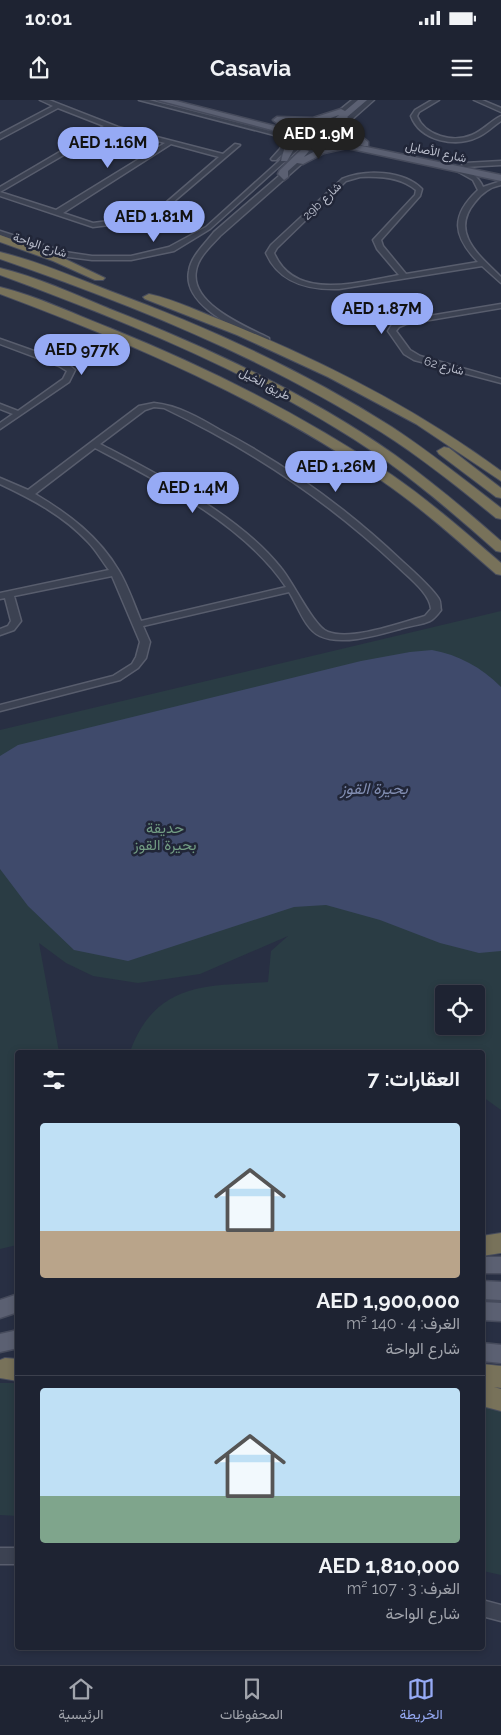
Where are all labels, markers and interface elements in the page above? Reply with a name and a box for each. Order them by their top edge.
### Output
text: 10:01 [25,7,72,29]
icon: share [25,54,53,82]
icon: menu [448,54,476,82]
text: Casavia [210,55,291,81]
pin: AED 1.9M [267,118,371,160]
text: AED 1.9M [284,124,354,143]
pin: AED 1.16M [51,127,165,169]
text: AED 1.16M [69,133,147,152]
street label: شارع الأصايل [404,139,468,167]
street label: 29b شارع [300,179,345,224]
pin: AED 1.81M [97,200,211,243]
text: AED 1.81M [115,207,193,226]
street label: شارع الواحة [11,230,69,262]
pin: AED 1.87M [325,292,439,335]
text: AED 1.87M [342,299,422,318]
pin: AED 977K [30,334,134,376]
text: AED 977K [45,340,119,359]
street label: شارع 62 [422,354,465,380]
street label: طريق الخيل [237,365,293,404]
pin: AED 1.26M [279,450,393,493]
text: AED 1.26M [296,457,376,476]
pin: AED 1.4M [141,472,245,514]
text: AED 1.4M [158,478,228,497]
water label: بحيرة القوز [339,779,409,799]
park label: حديقة بحيرة القوز [132,819,197,854]
map controls [435,985,485,1035]
button: locate [435,985,485,1035]
icon: filters [40,1066,68,1094]
text: العقارات: 7 [368,1066,460,1091]
icon: home [205,1155,295,1245]
text: AED 1,900,000 [316,1288,460,1313]
text: الغرف: 4 · 140 m² [346,1314,460,1333]
text: شارع الواحة [386,1339,460,1358]
icon: home [205,1421,295,1511]
text: AED 1,810,000 [318,1553,460,1578]
text: الغرف: 3 · 107 m² [347,1579,460,1598]
text: شارع الواحة [386,1604,460,1623]
tab: الرئيسية [58,1675,104,1727]
tab: المحفوظات [220,1675,283,1727]
tab: الخريطة [399,1675,443,1727]

